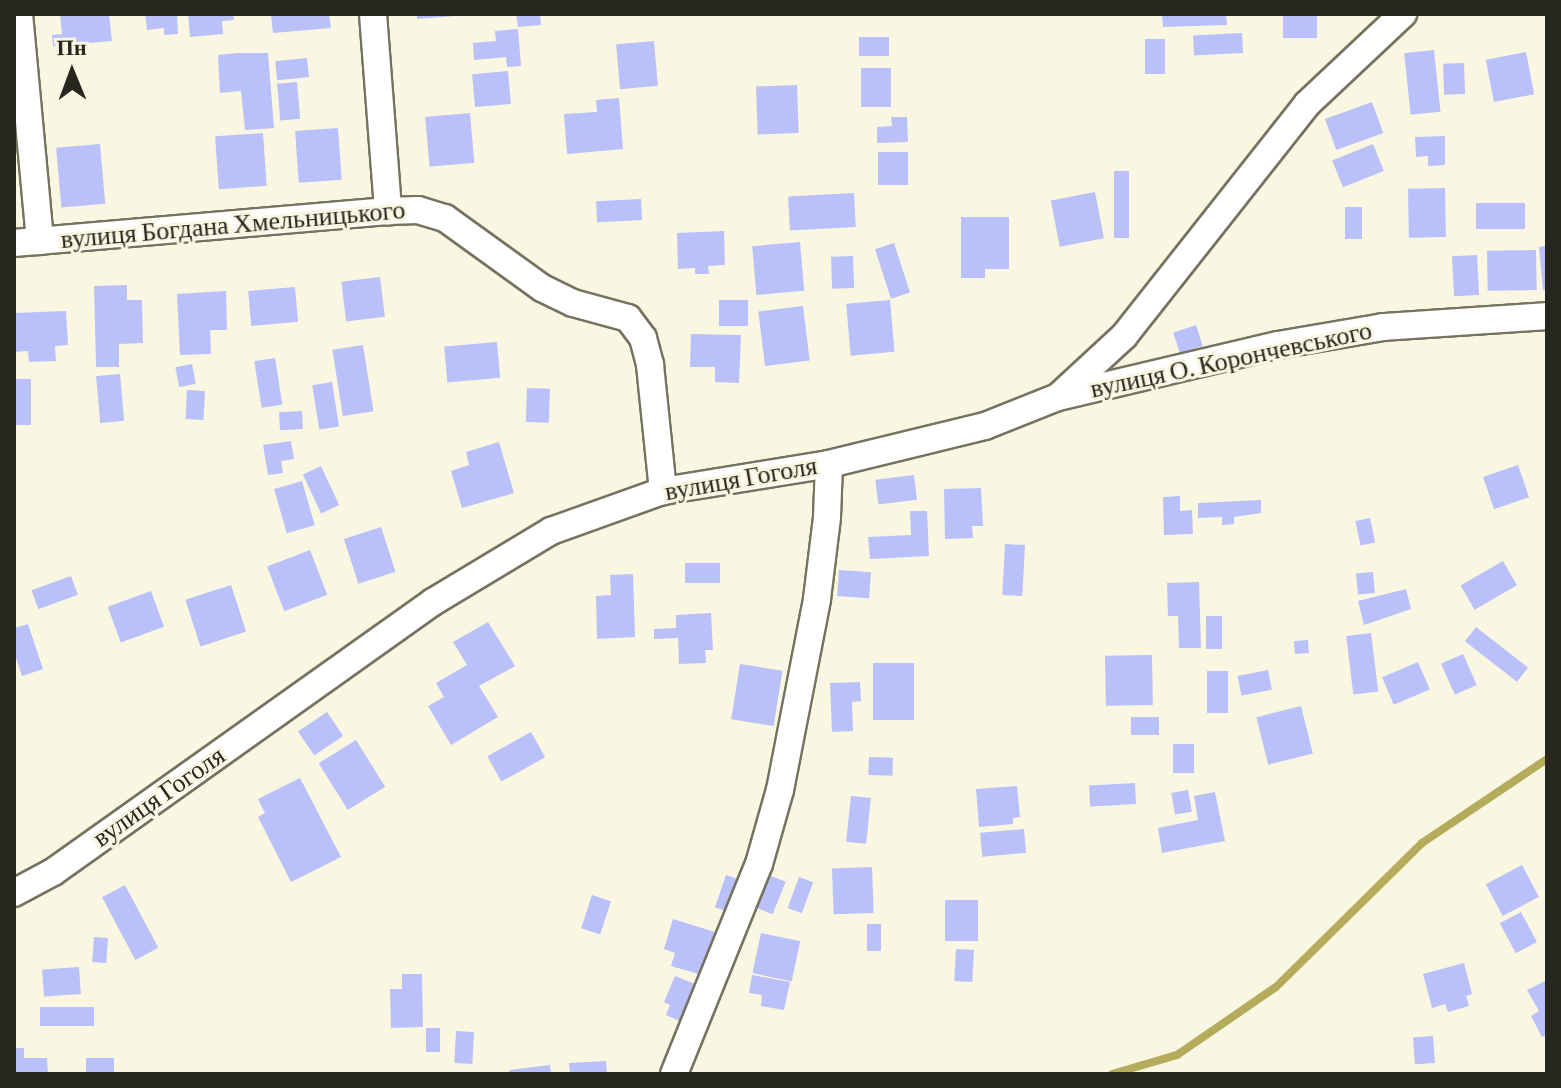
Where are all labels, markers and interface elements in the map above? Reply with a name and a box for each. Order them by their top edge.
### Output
north arrow [32,32,112,112]
text: Пн [56,35,87,60]
street label: вулиця Богдана Хмельницького [59,194,407,256]
street label: вулиця О. Корончевського [1087,315,1375,405]
street label: вулиця Гоголя [662,450,820,508]
street label: вулиця Гоголя [87,740,231,854]

